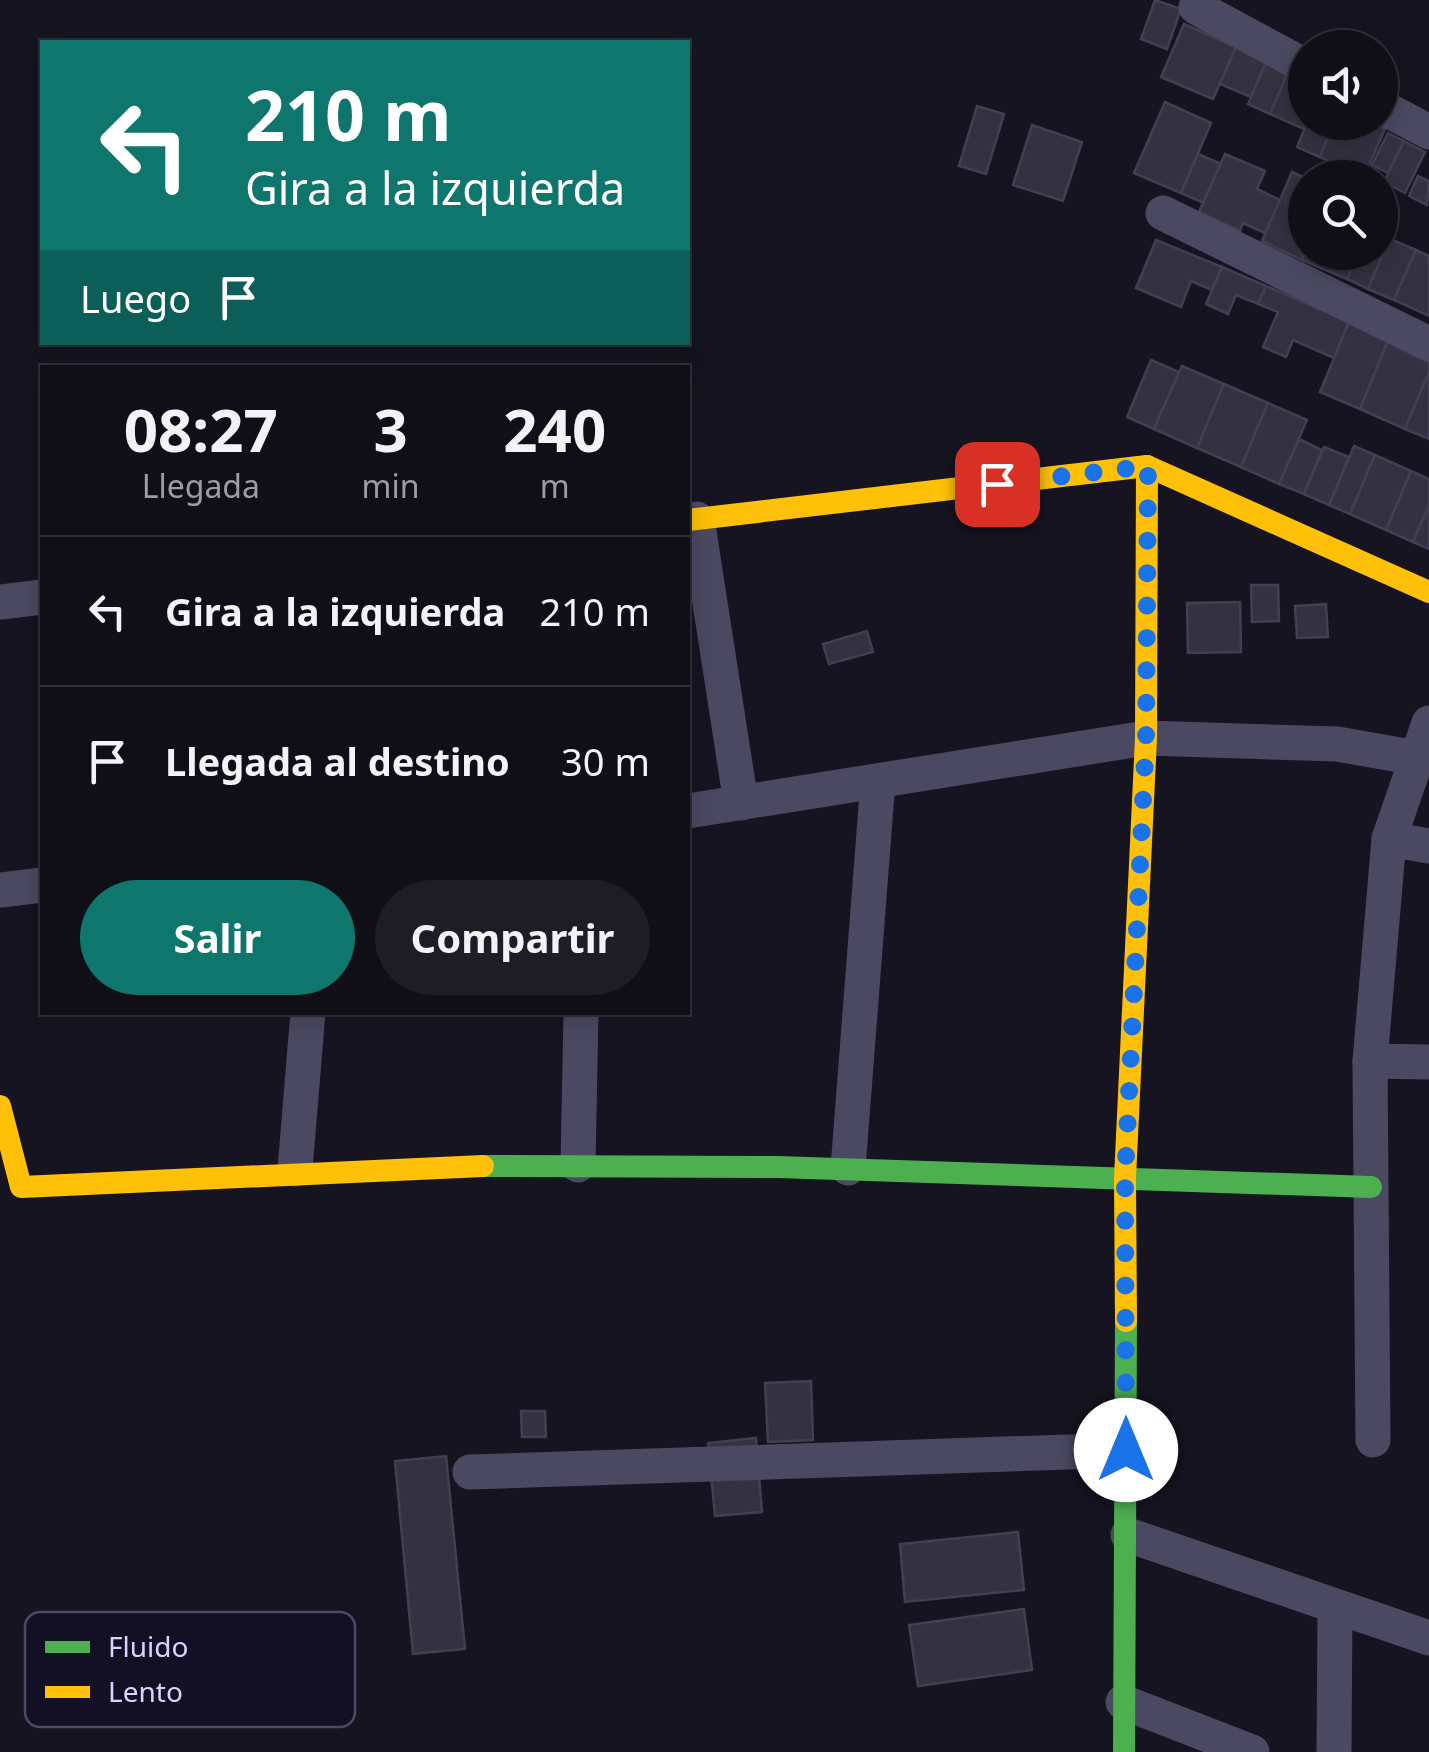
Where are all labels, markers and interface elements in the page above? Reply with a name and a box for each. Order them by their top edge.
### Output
map controls [1288,30,1398,270]
button: sound [1288,30,1398,140]
text: 210 m [245,66,452,162]
icon: left [80,80,210,210]
text: Gira a la izquierda [245,157,625,218]
button: search [1288,160,1398,270]
icon: arrive [211,270,266,325]
text: Luego [80,272,191,324]
text: 08:27 [124,388,278,470]
text: 3 [373,388,408,470]
text: 240 [503,388,606,470]
pin [955,442,1040,527]
icon: arrive [970,457,1025,512]
text: Llegada [142,464,260,507]
text: min [362,464,420,507]
text: m [540,464,570,507]
icon: left [80,584,135,639]
text: Gira a la izquierda [165,585,505,637]
text: 210 m [539,585,650,637]
icon: arrive [80,734,135,789]
text: Llegada al destino [165,735,510,787]
text: 30 m [561,735,650,787]
button: Salir [80,880,355,995]
button: Compartir [375,880,650,995]
position arrow [1074,1398,1178,1502]
legend [25,1612,355,1727]
text: Fluido [108,1627,188,1665]
text: Lento [108,1672,183,1710]

